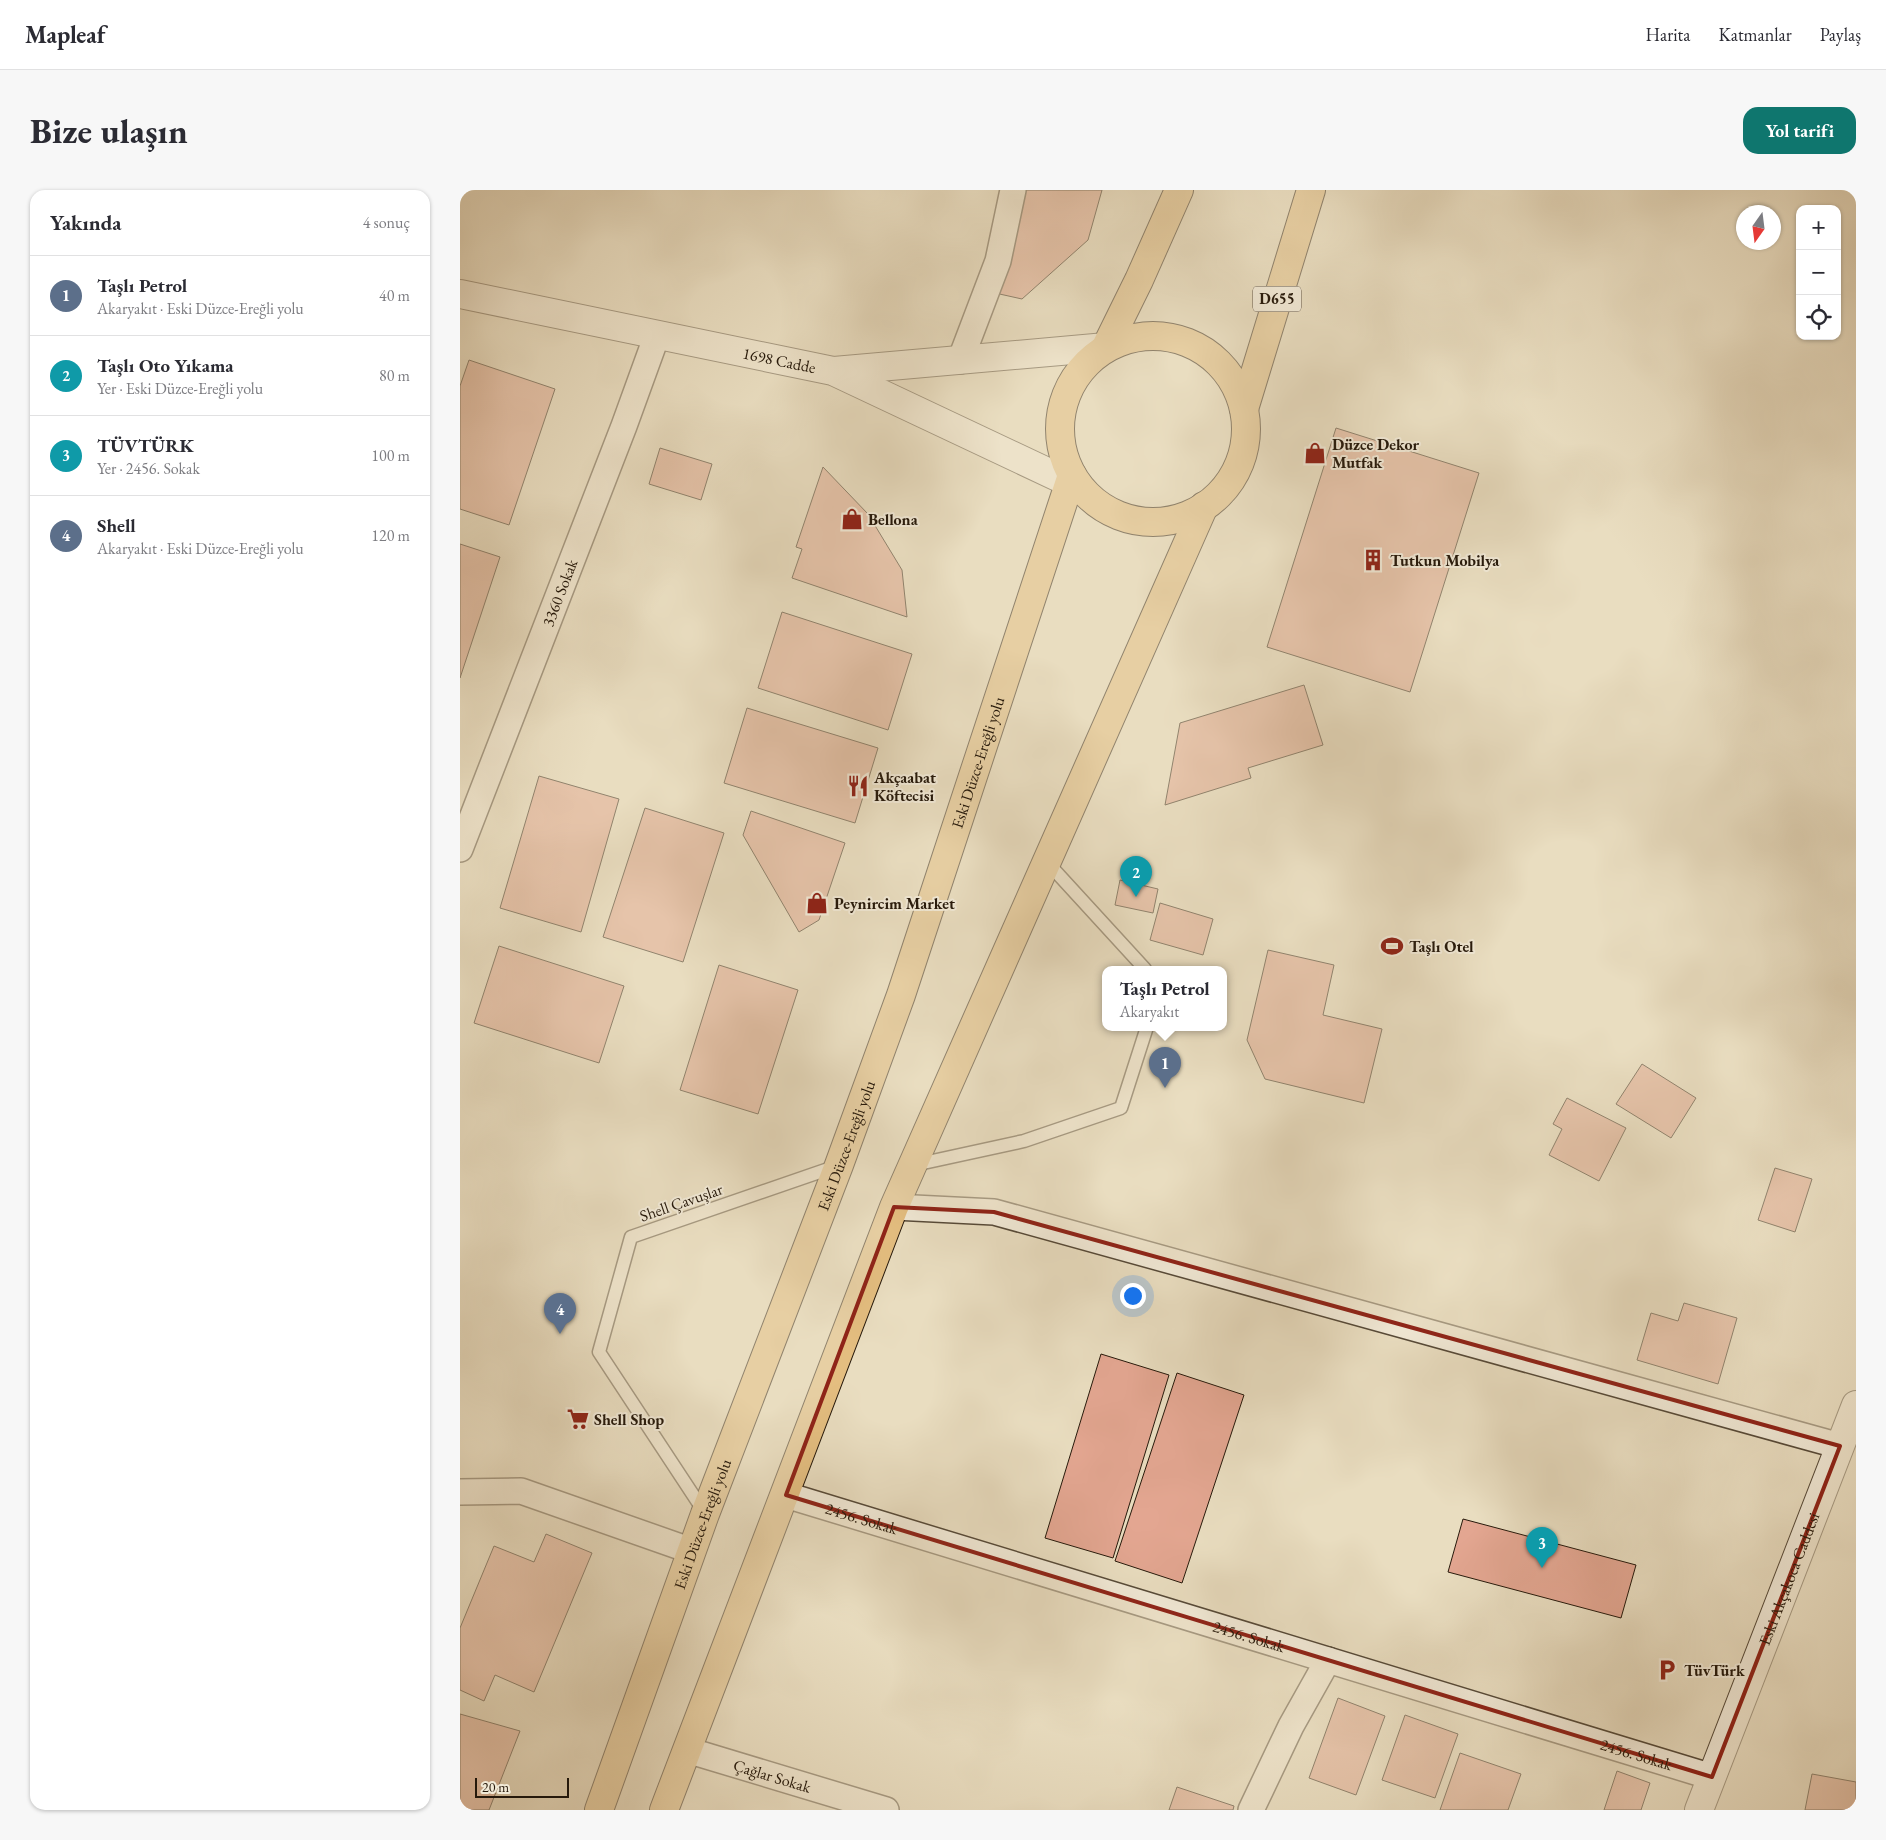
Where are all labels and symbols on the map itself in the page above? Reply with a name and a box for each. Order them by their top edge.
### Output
north arrow [1736,205,1781,250]
road number: D655 [1253,286,1301,312]
street label: 1698 Cadde [741,343,818,378]
place label: Düzce Dekor Mutfak [1332,434,1419,473]
shop icon: Düzce Dekor Mutfak [1302,440,1328,466]
shop icon: Bellona [839,506,865,532]
place label: Bellona [868,509,919,530]
building icon: Tutkun Mobilya [1360,547,1386,573]
place label: Tutkun Mobilya [1390,550,1500,571]
street label: 3360 Sokak [537,556,583,629]
street label: Eski Düzce-Ereğli yolu [947,694,1010,831]
place label: Akçaabat Köftecisi [873,767,936,806]
restaurant icon: Akçaabat Köftecisi [845,773,871,799]
pin: 2 [1120,856,1152,897]
shop icon: Peynircim Market [804,890,830,916]
place label: Peynircim Market [834,893,955,914]
sports icon: Taşlı Otel [1379,933,1405,959]
place label: Taşlı Otel [1409,936,1474,957]
pin: 1 [1149,1047,1181,1088]
street label: Eski Düzce-Ereğli yolu [812,1077,880,1214]
street label: Shell Çavuşlar [637,1178,726,1226]
your location [1120,1283,1146,1309]
pin: 4 [544,1293,576,1334]
supermarket icon: Shell Shop [565,1406,591,1432]
place label: Shell Shop [594,1409,664,1430]
street label: Eski Düzce-Ereğli yolu [669,1455,736,1592]
street label: 2456. Sokak [823,1498,900,1539]
street label: Eski Akçakoca Caddesi [1754,1509,1824,1648]
pin: 3 [1526,1527,1558,1568]
street label: 2456. Sokak [1210,1616,1288,1657]
parking icon: TüvTürk [1654,1657,1680,1683]
place label: TüvTürk [1684,1660,1745,1681]
street label: 2456. Sokak [1598,1734,1675,1775]
street label: Çağlar Sokak [731,1755,814,1798]
scale bar [475,1775,569,1798]

